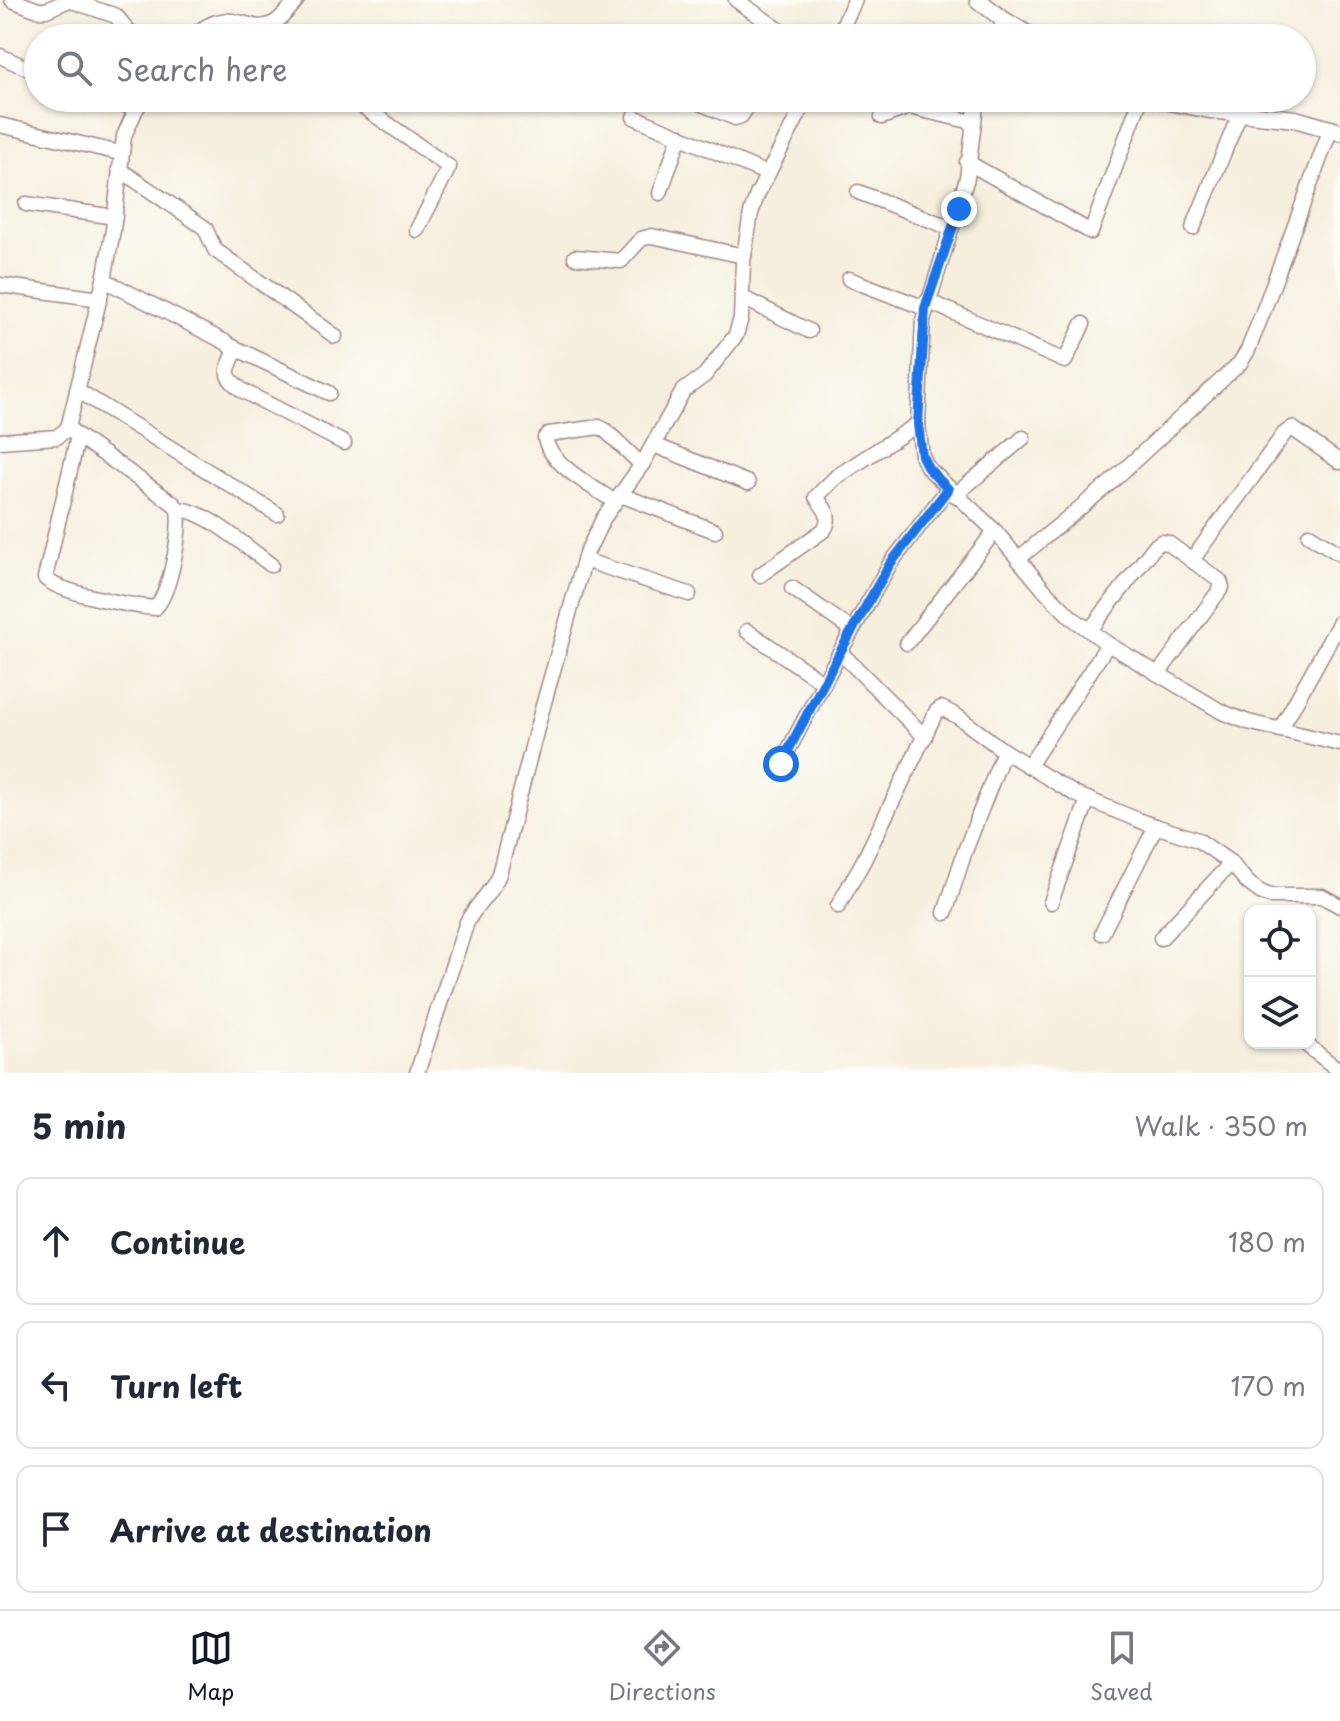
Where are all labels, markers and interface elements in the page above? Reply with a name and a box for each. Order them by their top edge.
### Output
search box [24,24,1316,112]
icon: search [52,46,96,90]
text: Search here [116,46,288,91]
route end [941,191,977,227]
route start [763,746,799,782]
map controls [1244,905,1316,1049]
button: locate [1244,905,1316,977]
button: layers [1244,977,1316,1049]
text: 5 min [32,1099,126,1151]
text: Walk · 350 m [1135,1106,1308,1145]
icon: ahead [34,1219,78,1263]
text: Continue [110,1219,245,1264]
text: 180 m [1228,1222,1306,1261]
icon: left [34,1363,78,1407]
text: Turn left [110,1363,242,1408]
text: 170 m [1231,1366,1306,1405]
icon: arrive [34,1507,78,1551]
text: Arrive at destination [110,1507,432,1552]
tab: Map [187,1626,234,1707]
tab: Directions [609,1626,716,1707]
tab: Saved [1090,1626,1153,1707]

